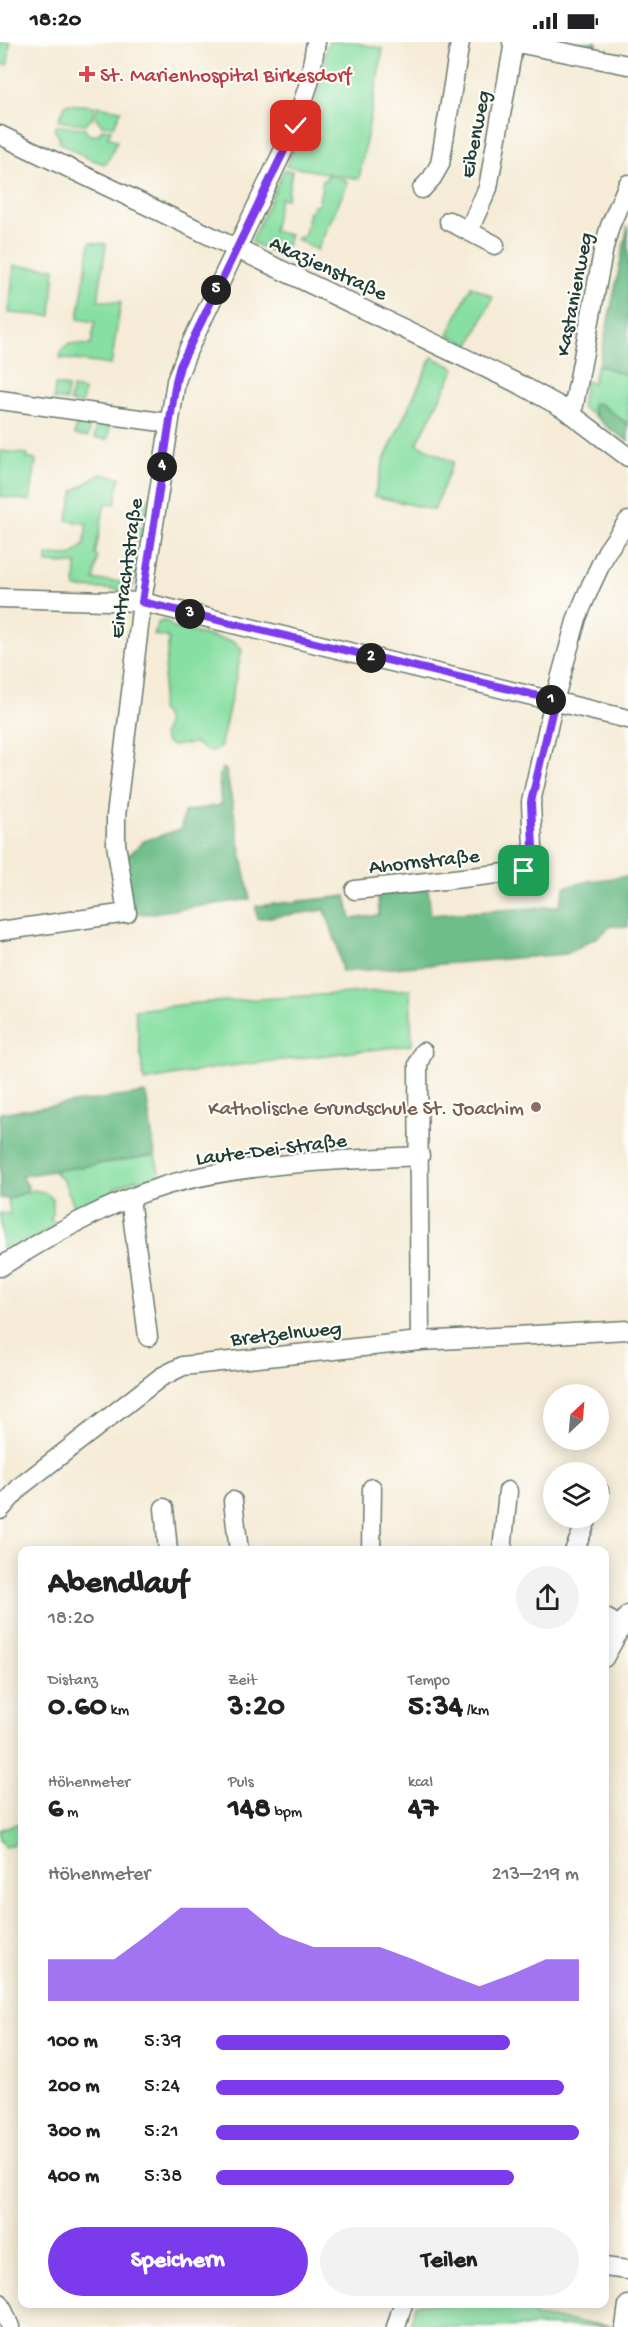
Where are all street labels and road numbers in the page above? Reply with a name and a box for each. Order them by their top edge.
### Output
street label: Eibenweg [457,89,498,181]
street label: Kastanienweg [552,231,601,359]
street label: Akazienstraße [265,232,391,309]
street label: Eintrachtstraße [106,496,151,640]
street label: Ahornstraße [368,845,482,882]
street label: Laute-Dei-Straße [195,1130,349,1173]
street label: Bretzelnweg [229,1317,343,1354]

